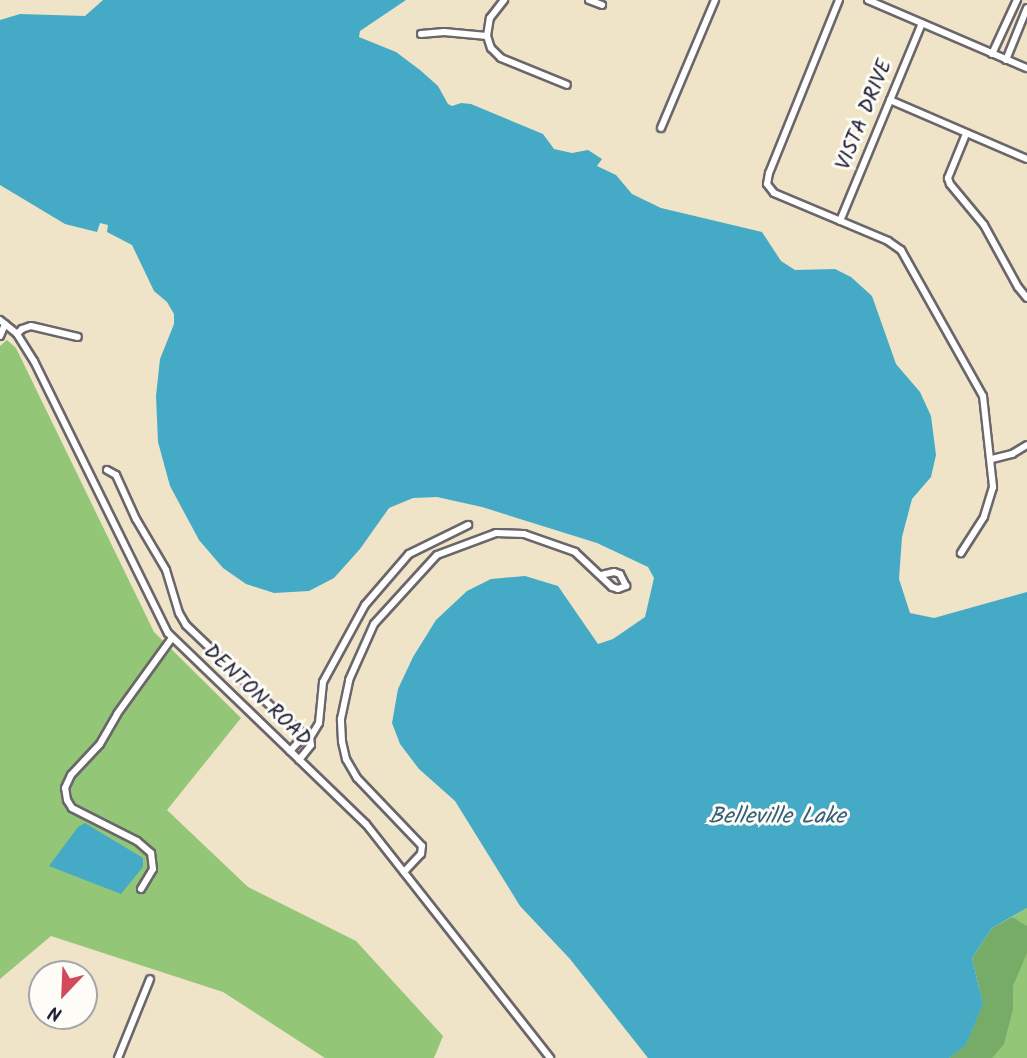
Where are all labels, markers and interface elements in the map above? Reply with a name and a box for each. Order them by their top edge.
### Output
street label: VISTA DRIVE [831,56,899,174]
street label: DENTON ROAD [198,640,316,752]
water label: Belleville Lake [708,803,846,831]
north arrow [28,960,98,1030]
text: N [44,996,67,1029]

